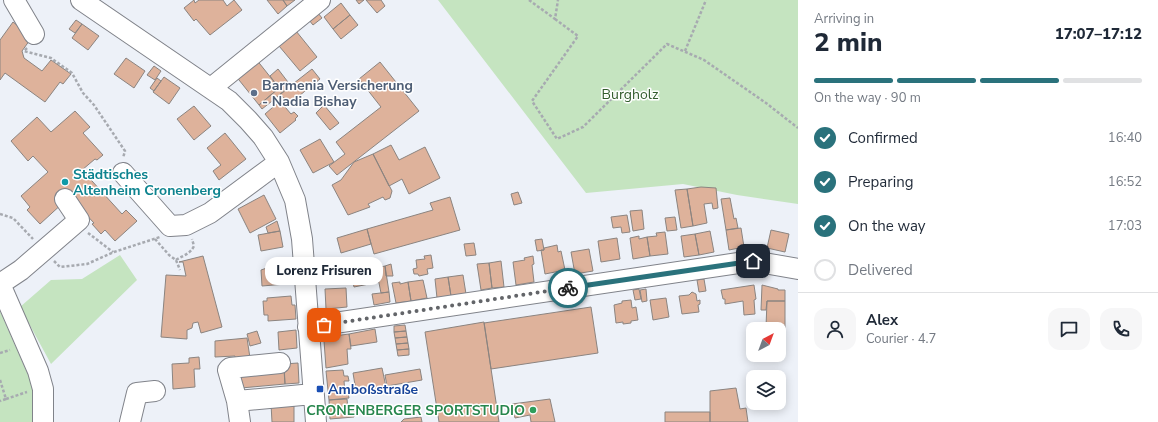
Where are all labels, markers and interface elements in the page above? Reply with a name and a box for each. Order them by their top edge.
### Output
text: Arriving in [814,10,874,28]
text: 17:07–17:12 [1055,24,1142,44]
text: 2 min [814,25,882,60]
place label: Barmenia Versicherung - Nadia Bishay [262,76,413,111]
park label: Burgholz [602,85,659,104]
marker: Barmenia Versicherung - Nadia Bishay [249,88,259,98]
text: On the way · 90 m [814,89,921,107]
icon: check [814,127,836,149]
text: Confirmed [848,128,918,148]
text: 16:40 [1108,129,1142,147]
place label: Städtisches Altenheim Cronenberg [73,165,221,200]
icon: check [814,171,836,193]
text: Preparing [848,172,913,192]
text: 16:52 [1108,173,1142,191]
marker: Städtisches Altenheim Cronenberg [60,177,70,187]
icon: check [814,215,836,237]
text: On the way [848,216,926,236]
text: 17:03 [1108,217,1142,235]
pin [736,244,770,278]
icon: home [742,250,764,272]
callout: Lorenz Frisuren [265,257,383,285]
text: Delivered [848,260,913,280]
text: Lorenz Frisuren [276,262,372,280]
courier [548,268,588,308]
icon: bike [557,277,579,299]
pin [307,308,341,342]
button: person [814,308,856,350]
button: chat [1048,308,1090,350]
button: phone [1100,308,1142,350]
text: Alex [866,310,898,330]
icon: bag [313,314,335,336]
north arrow [746,322,786,362]
map controls [746,322,786,410]
text: Courier · 4.7 [866,330,936,348]
button: layers [746,370,786,410]
place label: Amboßstraße [328,380,419,399]
marker: Amboßstraße [315,384,325,394]
place label: CRONENBERGER SPORTSTUDIO [306,401,525,420]
marker: CRONENBERGER SPORTSTUDIO [528,405,538,415]

